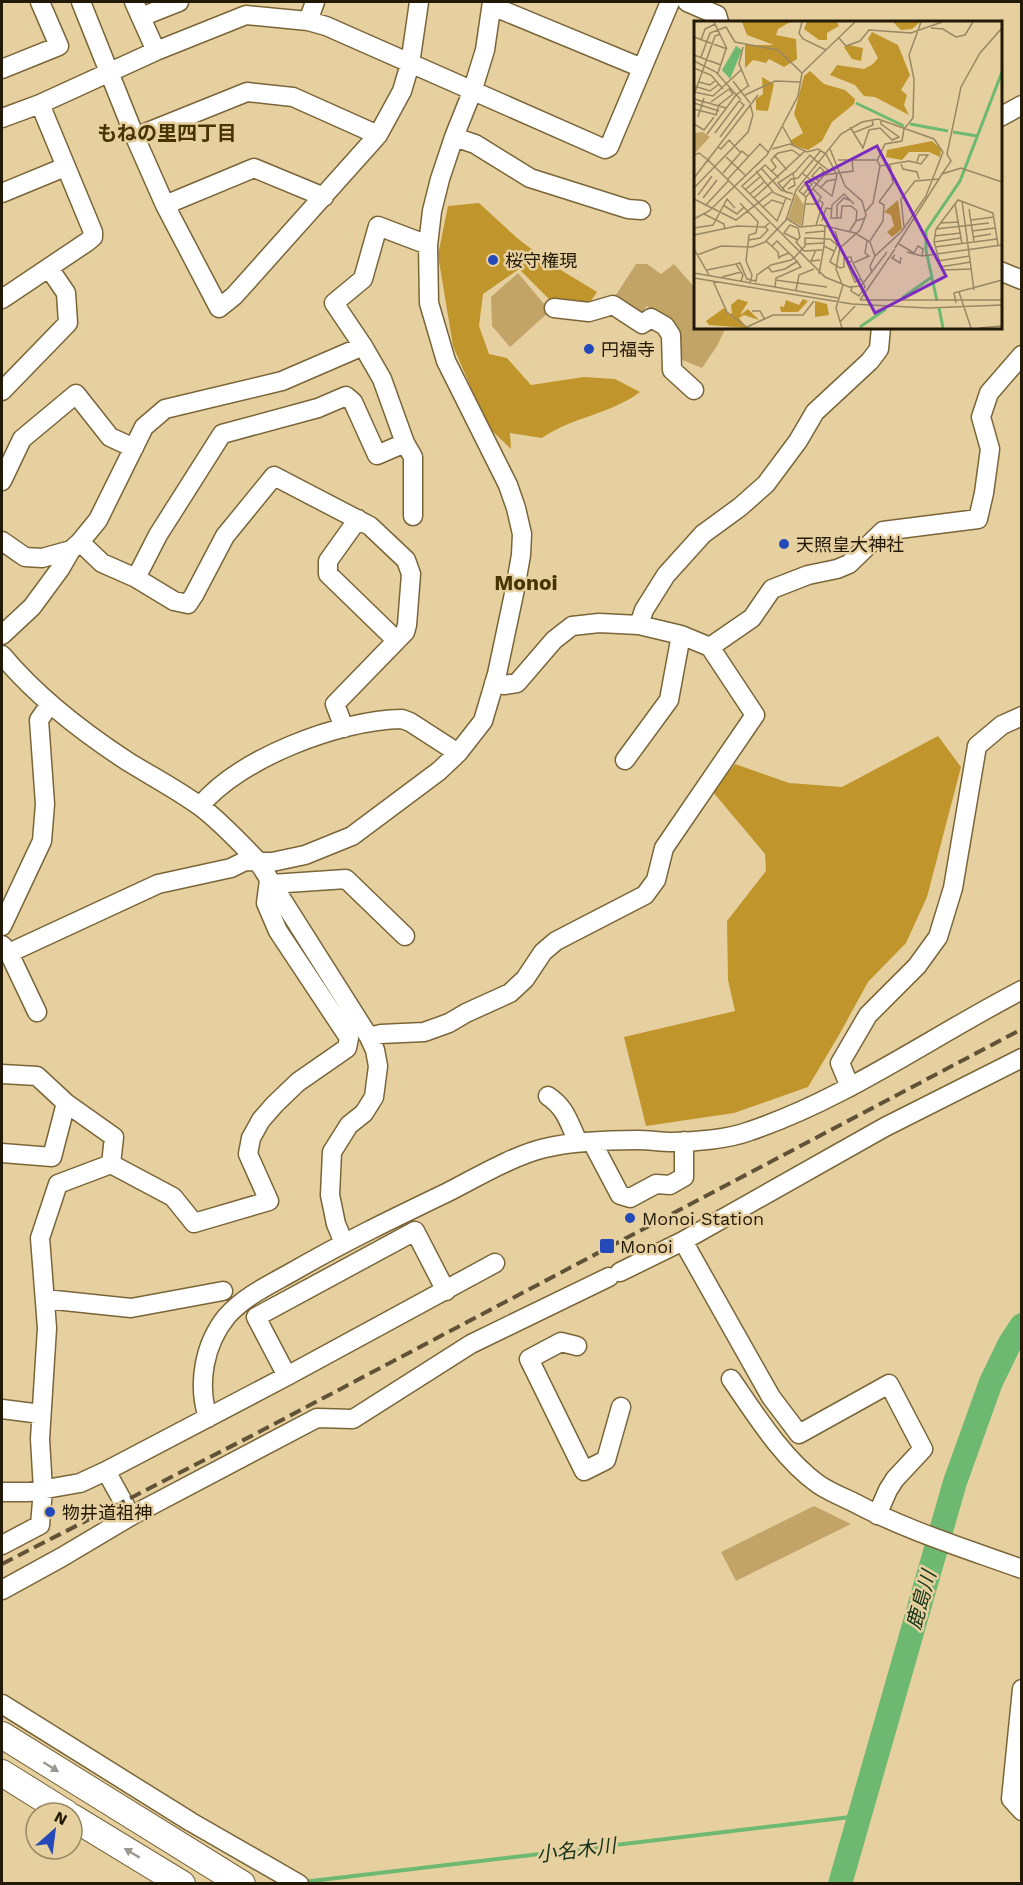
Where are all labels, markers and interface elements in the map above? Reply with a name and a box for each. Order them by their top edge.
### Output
inset map [694,21,1002,328]
district label: もねの里四丁目 [97,121,237,145]
place label: 桜守権現 [505,250,577,271]
marker: 桜守権現 [486,253,500,267]
place label: 円福寺 [601,339,655,360]
marker: 円福寺 [582,342,596,356]
place label: 天照皇大神社 [796,534,904,555]
marker: 天照皇大神社 [777,537,791,551]
district label: Monoi [494,570,558,595]
place label: Monoi Station [642,1208,764,1229]
marker: Monoi Station [623,1211,637,1225]
place label: Monoi [620,1236,673,1257]
marker: Monoi [598,1237,616,1255]
place label: 物井道祖神 [62,1502,152,1523]
marker: 物井道祖神 [43,1505,57,1519]
water label: 鹿島川 [901,1566,941,1632]
one-way arrow [43,1761,59,1772]
north arrow [24,1801,84,1861]
text: N [51,1807,71,1829]
water label: 小名木川 [535,1833,619,1867]
one-way arrow [124,1848,140,1859]

